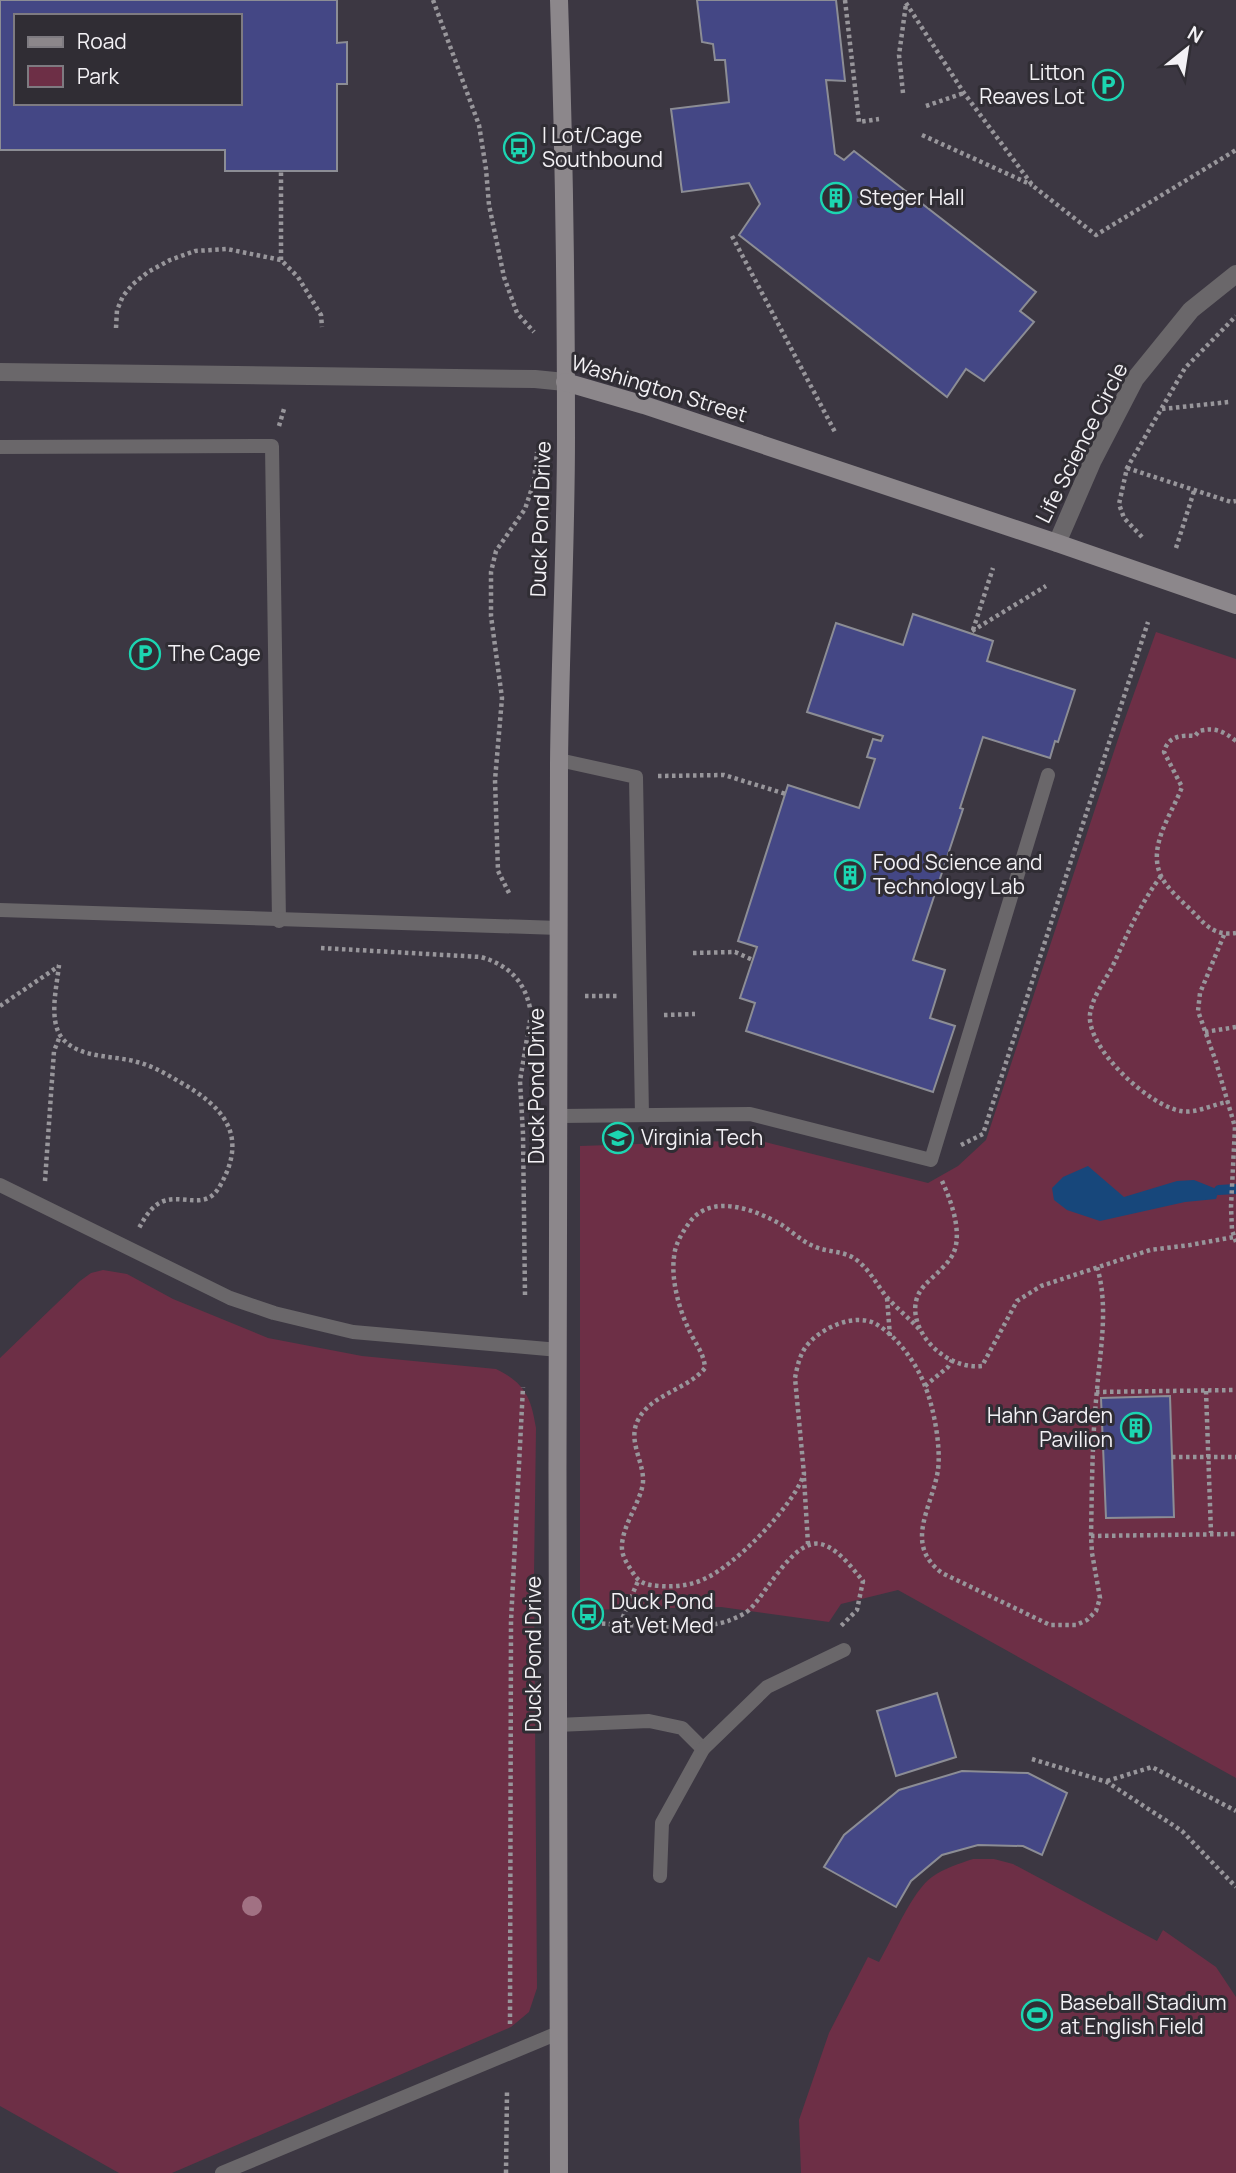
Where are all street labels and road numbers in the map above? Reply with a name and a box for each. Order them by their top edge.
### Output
street label: Washington Street [568,348,751,428]
street label: Life Science Circle [1029,358,1134,527]
street label: Duck Pond Drive [523,441,557,597]
street label: Duck Pond Drive [522,1008,550,1164]
street label: Duck Pond Drive [519,1576,547,1732]

